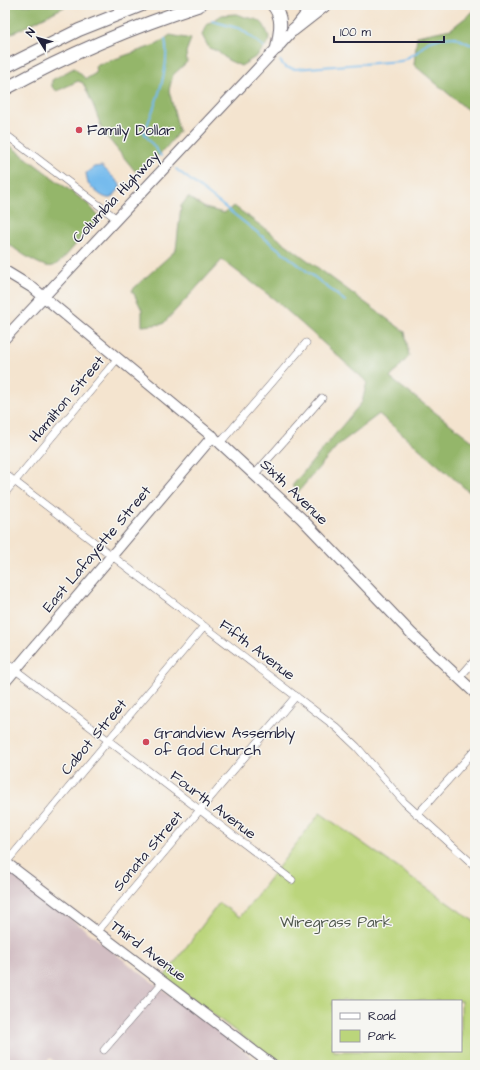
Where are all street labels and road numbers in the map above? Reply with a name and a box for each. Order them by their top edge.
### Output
street label: Columbia Highway [68,146,165,249]
street label: Hamilton Street [24,351,110,447]
street label: Sixth Avenue [255,454,333,530]
street label: East Lafayette Street [38,481,157,618]
street label: Fifth Avenue [215,615,299,685]
street label: Cabot Street [56,694,132,780]
street label: Fourth Avenue [166,766,260,844]
street label: Sonata Street [108,806,188,896]
street label: Third Avenue [106,916,190,986]

